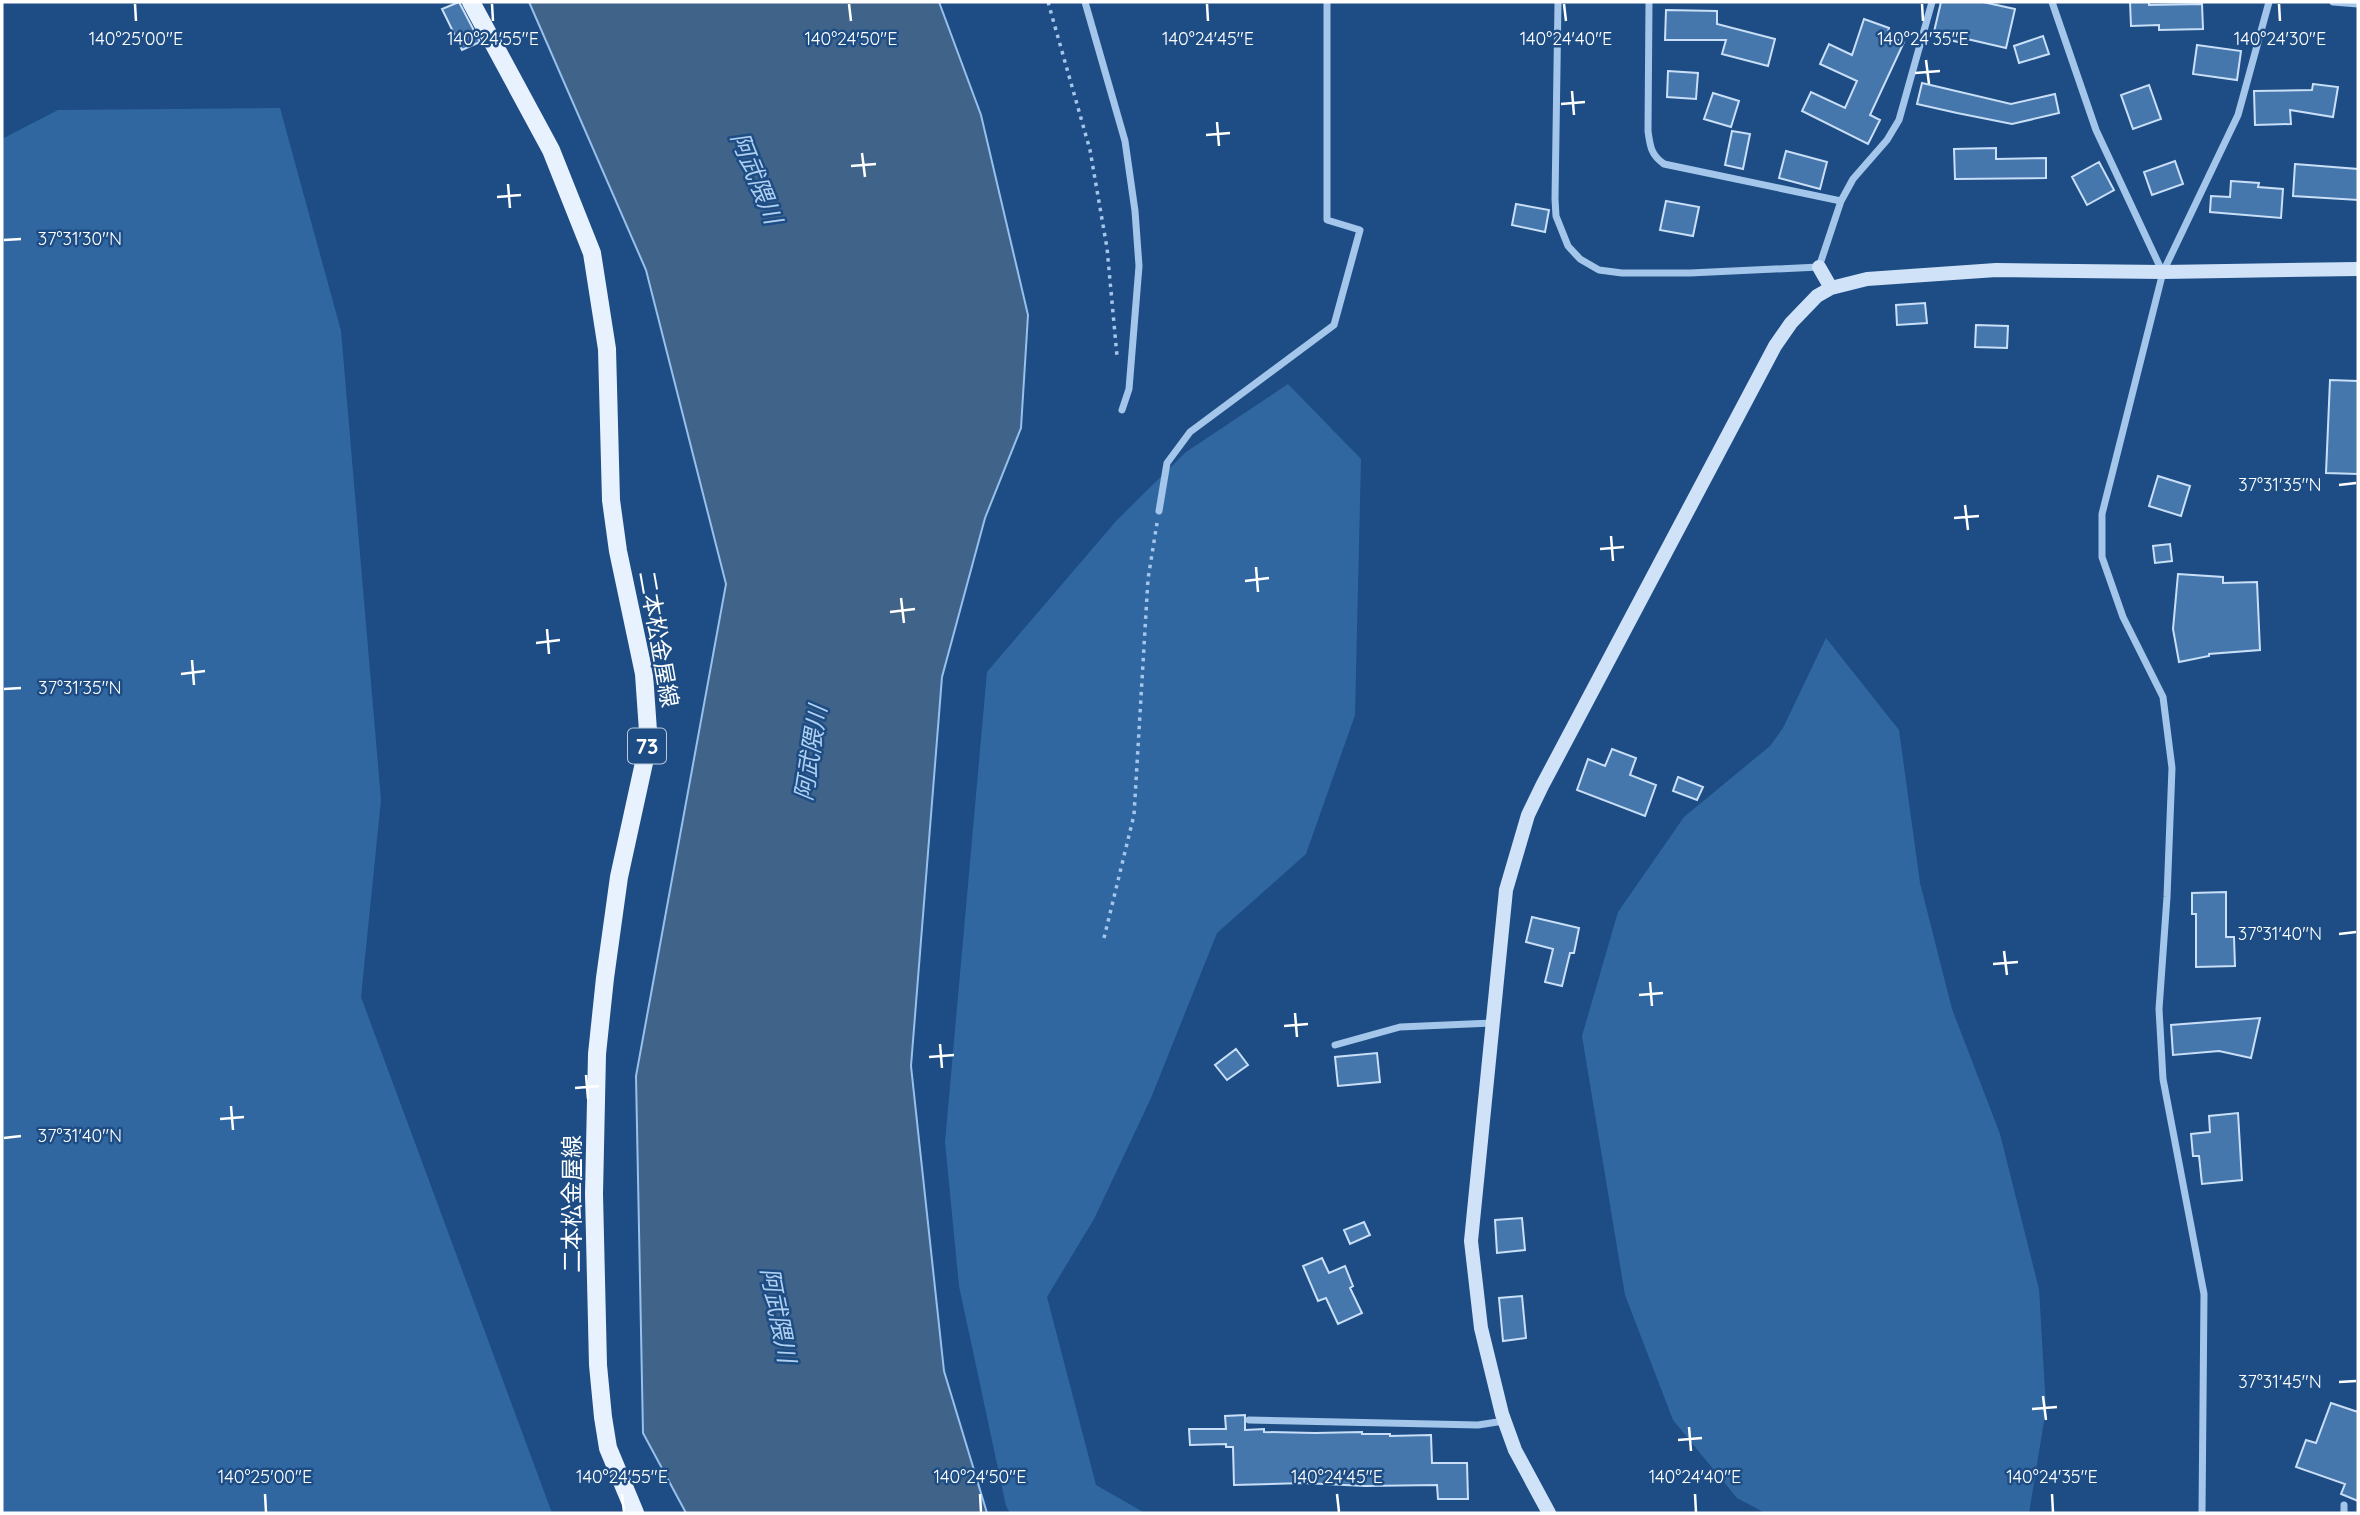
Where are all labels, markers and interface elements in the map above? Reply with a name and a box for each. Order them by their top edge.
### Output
text: 140°25'00"E [89,27,183,50]
text: 140°24'55"E [447,27,539,50]
text: 140°24'50"E [805,27,897,50]
text: 140°24'45"E [1162,27,1254,50]
text: 140°24'40"E [1520,27,1612,50]
text: 140°24'35"E [1877,27,1969,50]
text: 140°24'30"E [2234,27,2326,50]
water label: 阿武隈川 [725,128,790,231]
text: 37°31'30"N [38,227,122,250]
text: 37°31'35"N [2238,473,2322,496]
street label: 二本松金屋線 [633,569,685,709]
text: 37°31'35"N [38,676,122,699]
water label: 阿武隈川 [788,700,833,803]
road number: 73 [628,728,666,764]
text: 37°31'40"N [2238,922,2322,945]
text: 37°31'40"N [38,1124,122,1147]
street label: 二本松金屋線 [557,1135,586,1273]
water label: 阿武隈川 [755,1265,803,1368]
text: 37°31'45"N [2238,1370,2322,1393]
text: 140°25'00"E [218,1465,312,1488]
text: 140°24'55"E [576,1465,668,1488]
text: 140°24'50"E [934,1465,1026,1488]
text: 140°24'45"E [1291,1465,1383,1488]
text: 140°24'40"E [1649,1465,1741,1488]
text: 140°24'35"E [2006,1465,2098,1488]

